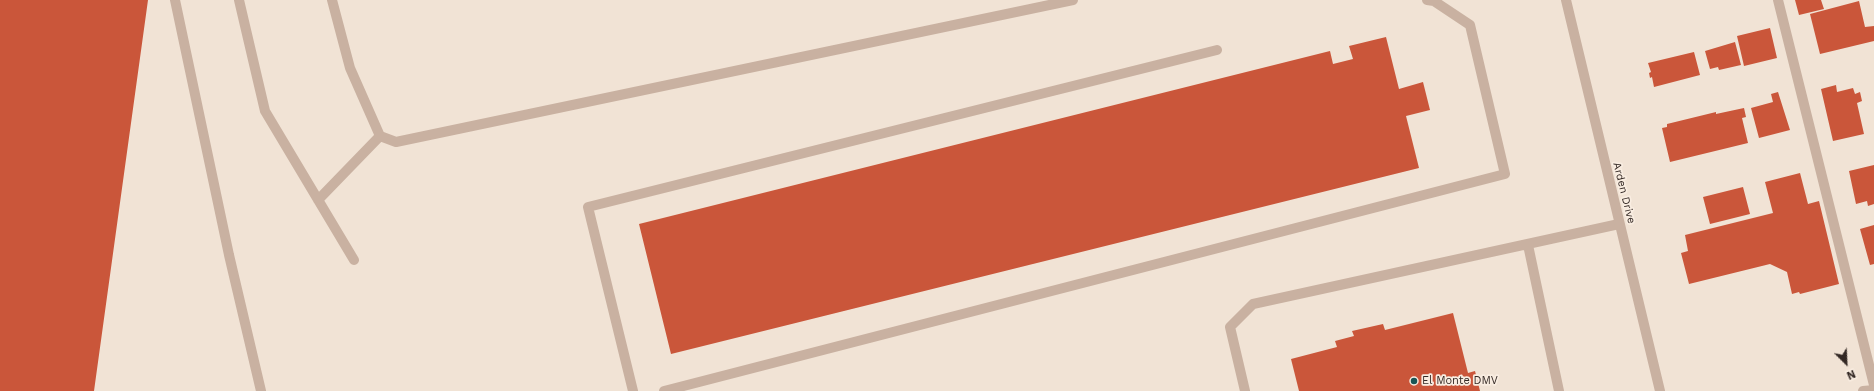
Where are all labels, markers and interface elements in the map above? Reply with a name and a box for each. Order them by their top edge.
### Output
street label: Arden Drive [1610,161,1638,225]
north arrow [1826,343,1866,383]
text: N [1845,367,1857,382]
place label: El Monte DMV [1422,374,1498,388]
marker: El Monte DMV [1409,376,1419,386]

